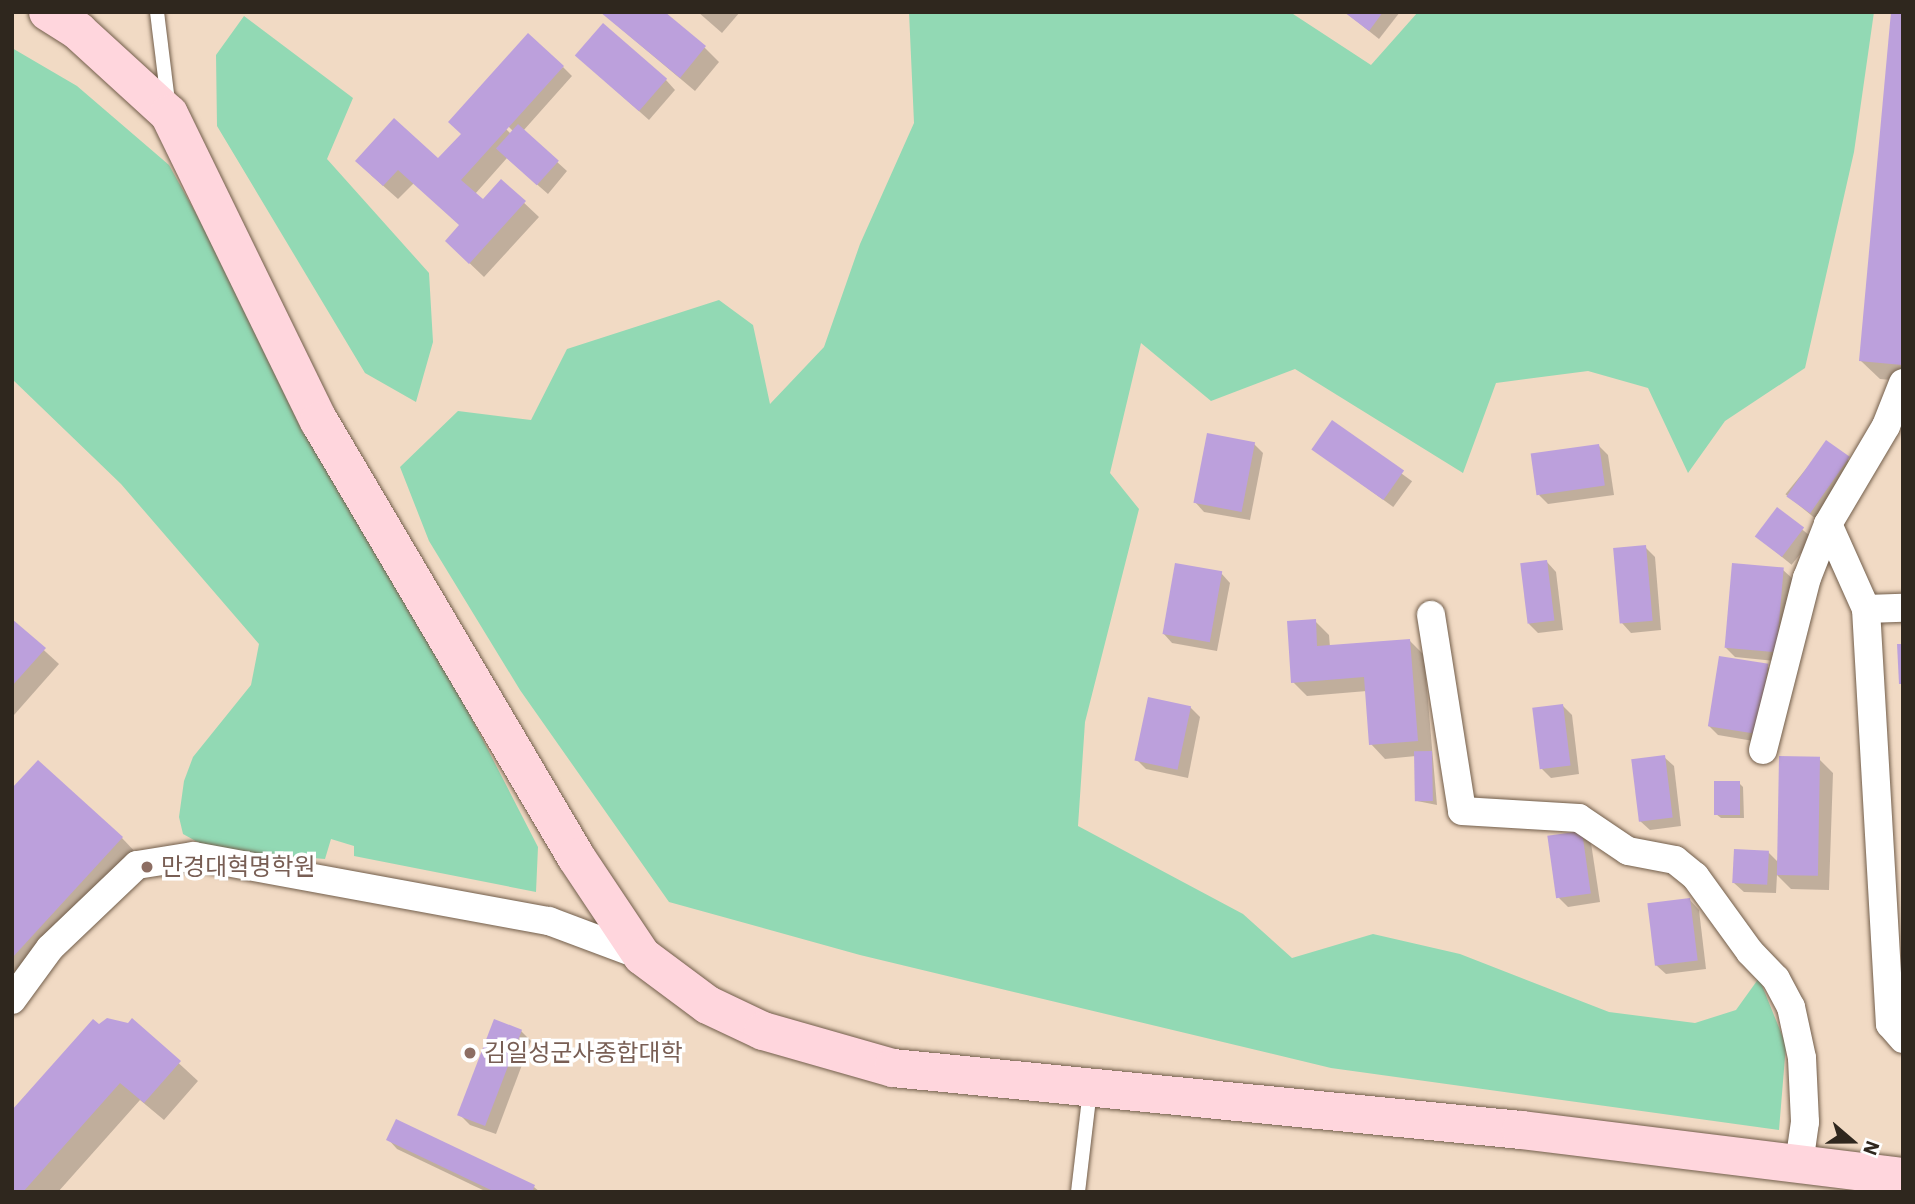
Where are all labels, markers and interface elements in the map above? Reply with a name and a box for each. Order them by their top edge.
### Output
place label: 만경대혁명학원 [161,853,316,881]
marker: 만경대혁명학원 [139,859,155,875]
place label: 김일성군사종합대학 [484,1039,683,1067]
marker: 김일성군사종합대학 [462,1045,478,1061]
north arrow [1817,1106,1887,1176]
text: N [1858,1138,1885,1159]

